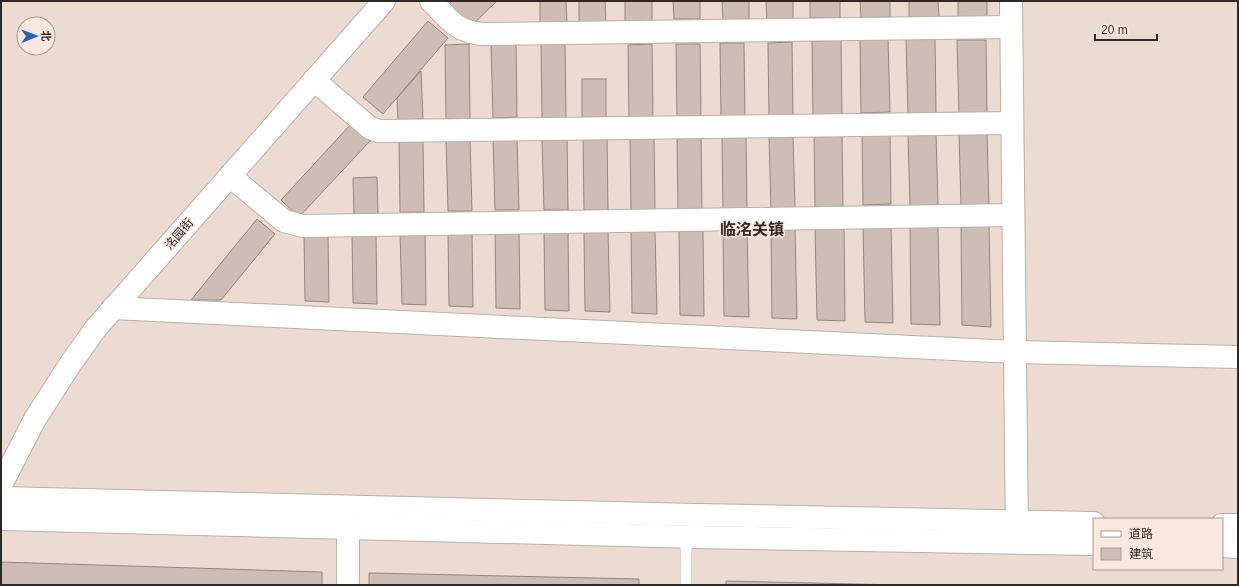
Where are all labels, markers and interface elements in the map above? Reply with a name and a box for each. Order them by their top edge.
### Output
north arrow [16,16,56,56]
scale bar [1095,16,1157,42]
text: 20 m [1101,23,1128,37]
text: 北 [40,30,52,41]
street label: 洺园街 [162,216,196,252]
district label: 临洺关镇 [720,220,784,238]
legend [1093,518,1223,570]
text: 道路 [1129,527,1153,541]
text: 建筑 [1129,547,1153,561]

